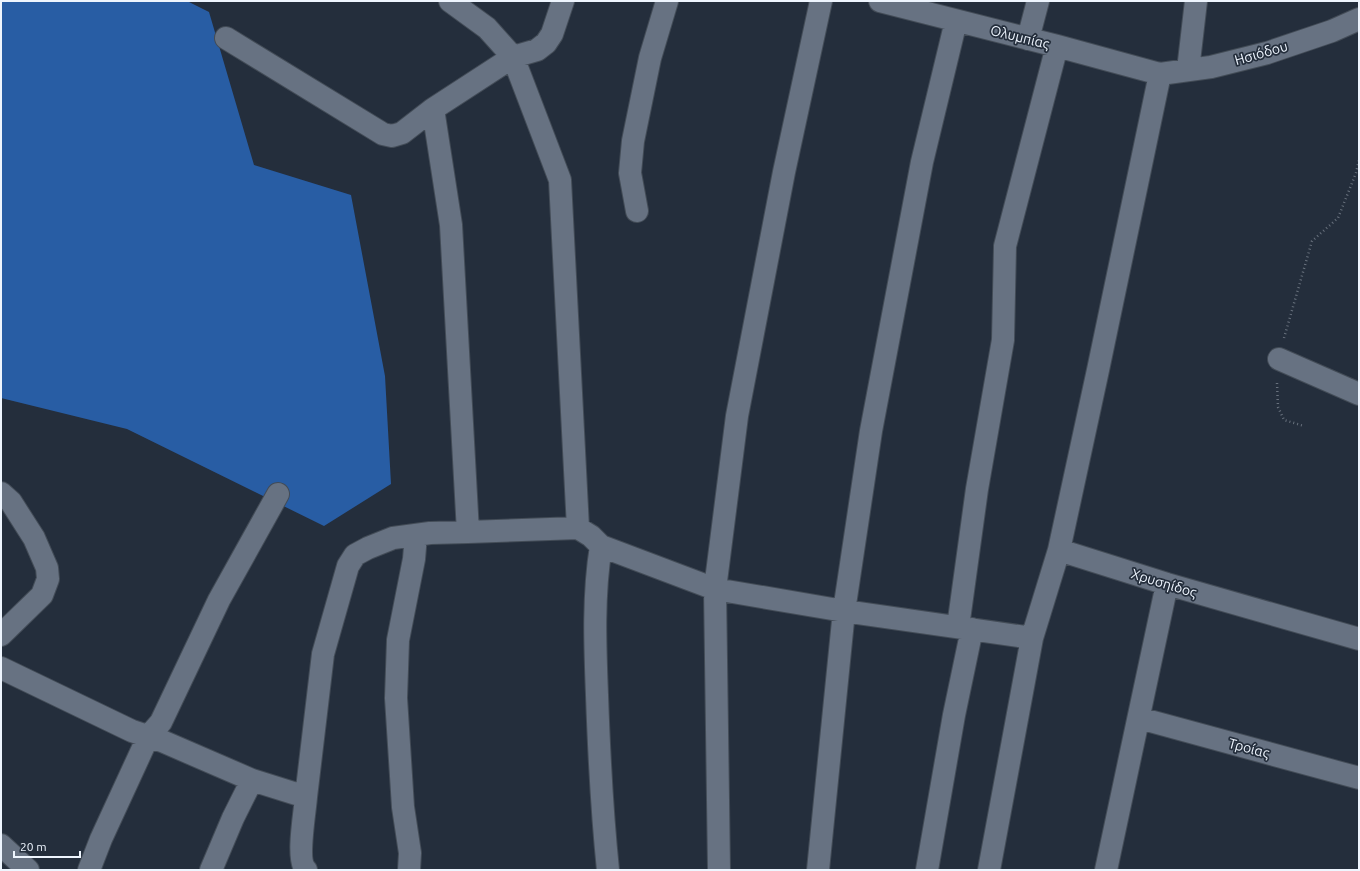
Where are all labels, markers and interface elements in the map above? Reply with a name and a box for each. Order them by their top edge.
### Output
street label: Ολυμπίας [989,22,1052,52]
street label: Ησιόδου [1233,38,1289,68]
street label: Χρυσηίδος [1129,565,1199,601]
street label: Τροίας [1227,735,1272,761]
scale bar [14,833,80,859]
text: 20 m [20,840,47,853]

